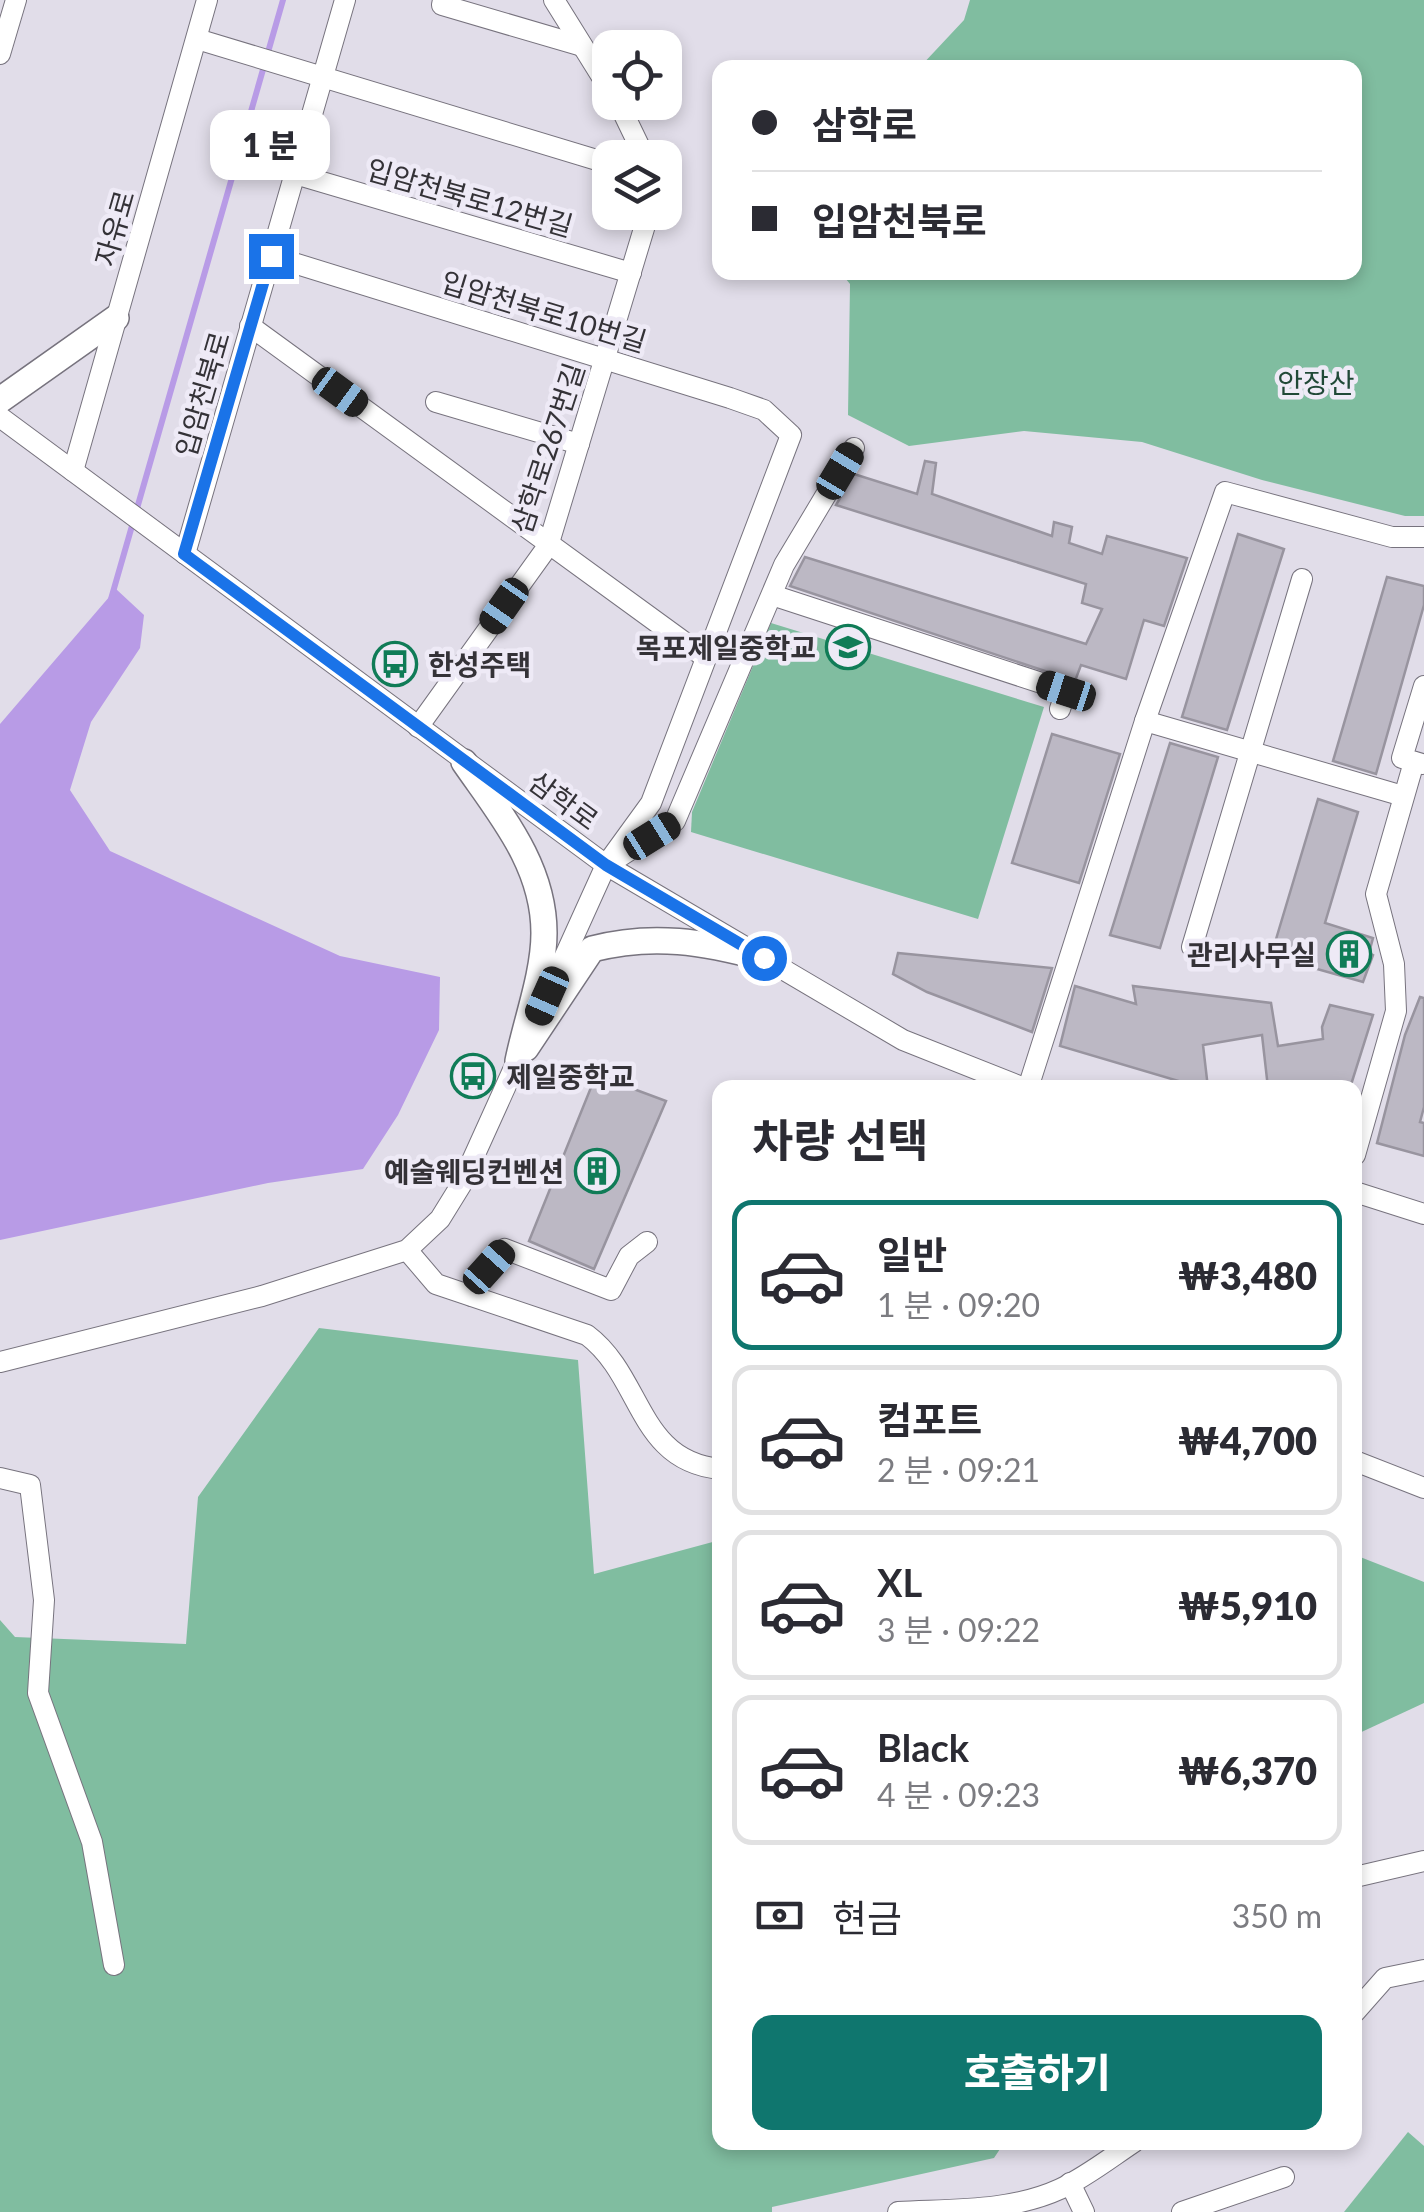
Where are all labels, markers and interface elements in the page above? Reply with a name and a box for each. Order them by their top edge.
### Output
map controls [592,30,682,230]
button: locate [592,30,682,120]
text: 삼학로 [812,101,917,147]
callout: 1 분 [211,111,331,181]
text: 1 분 [242,125,298,164]
button: layers [592,140,682,230]
street label: 입암천북로12번길 [363,151,577,243]
street label: 자유로 [87,186,141,270]
text: 입암천북로 [812,197,987,243]
route end [249,234,294,279]
street label: 입암천북로10번길 [437,264,651,358]
street label: 입암천북로 [168,327,236,461]
street label: 삼학로267번길 [503,358,591,538]
car [307,362,373,422]
park label: 안장산 [1277,365,1355,399]
car [812,438,868,504]
car [475,573,533,639]
school or university icon: 목포제일중학교 [825,624,871,670]
place label: 목포제일중학교 [636,630,816,664]
bus stop icon: 한성주택 [372,641,418,687]
place label: 한성주택 [428,647,531,681]
car [1033,667,1099,715]
street label: 삼학로 [523,764,605,836]
car [619,807,685,865]
building icon: 관리사무실 [1326,931,1372,977]
route start [742,936,787,981]
place label: 관리사무실 [1187,937,1316,971]
car [521,962,573,1030]
bus stop icon: 제일중학교 [450,1053,496,1099]
place label: 제일중학교 [506,1059,635,1093]
text: 차량 선택 [752,1113,929,1167]
building icon: 예술웨딩컨벤션 [574,1148,620,1194]
place label: 예술웨딩컨벤션 [384,1154,564,1188]
icon: car [757,1230,847,1320]
text: 일반 [877,1231,947,1277]
car [458,1235,520,1299]
text: ₩3,480 [1178,1252,1317,1298]
text: 1 분 · 09:20 [877,1285,1040,1324]
icon: car [757,1395,847,1485]
text: 컴포트 [877,1396,982,1442]
text: ₩4,700 [1178,1417,1317,1463]
text: 2 분 · 09:21 [877,1450,1040,1489]
text: XL [877,1559,922,1605]
icon: car [757,1560,847,1650]
text: ₩5,910 [1178,1582,1317,1628]
text: 3 분 · 09:22 [877,1610,1040,1649]
text: Black [877,1724,969,1770]
icon: car [757,1725,847,1815]
text: ₩6,370 [1178,1747,1317,1793]
text: 4 분 · 09:23 [877,1775,1040,1814]
icon: cash [752,1888,807,1943]
text: 현금 [832,1894,902,1940]
text: 350 m [1232,1896,1322,1935]
button: 호출하기 [752,2015,1322,2130]

